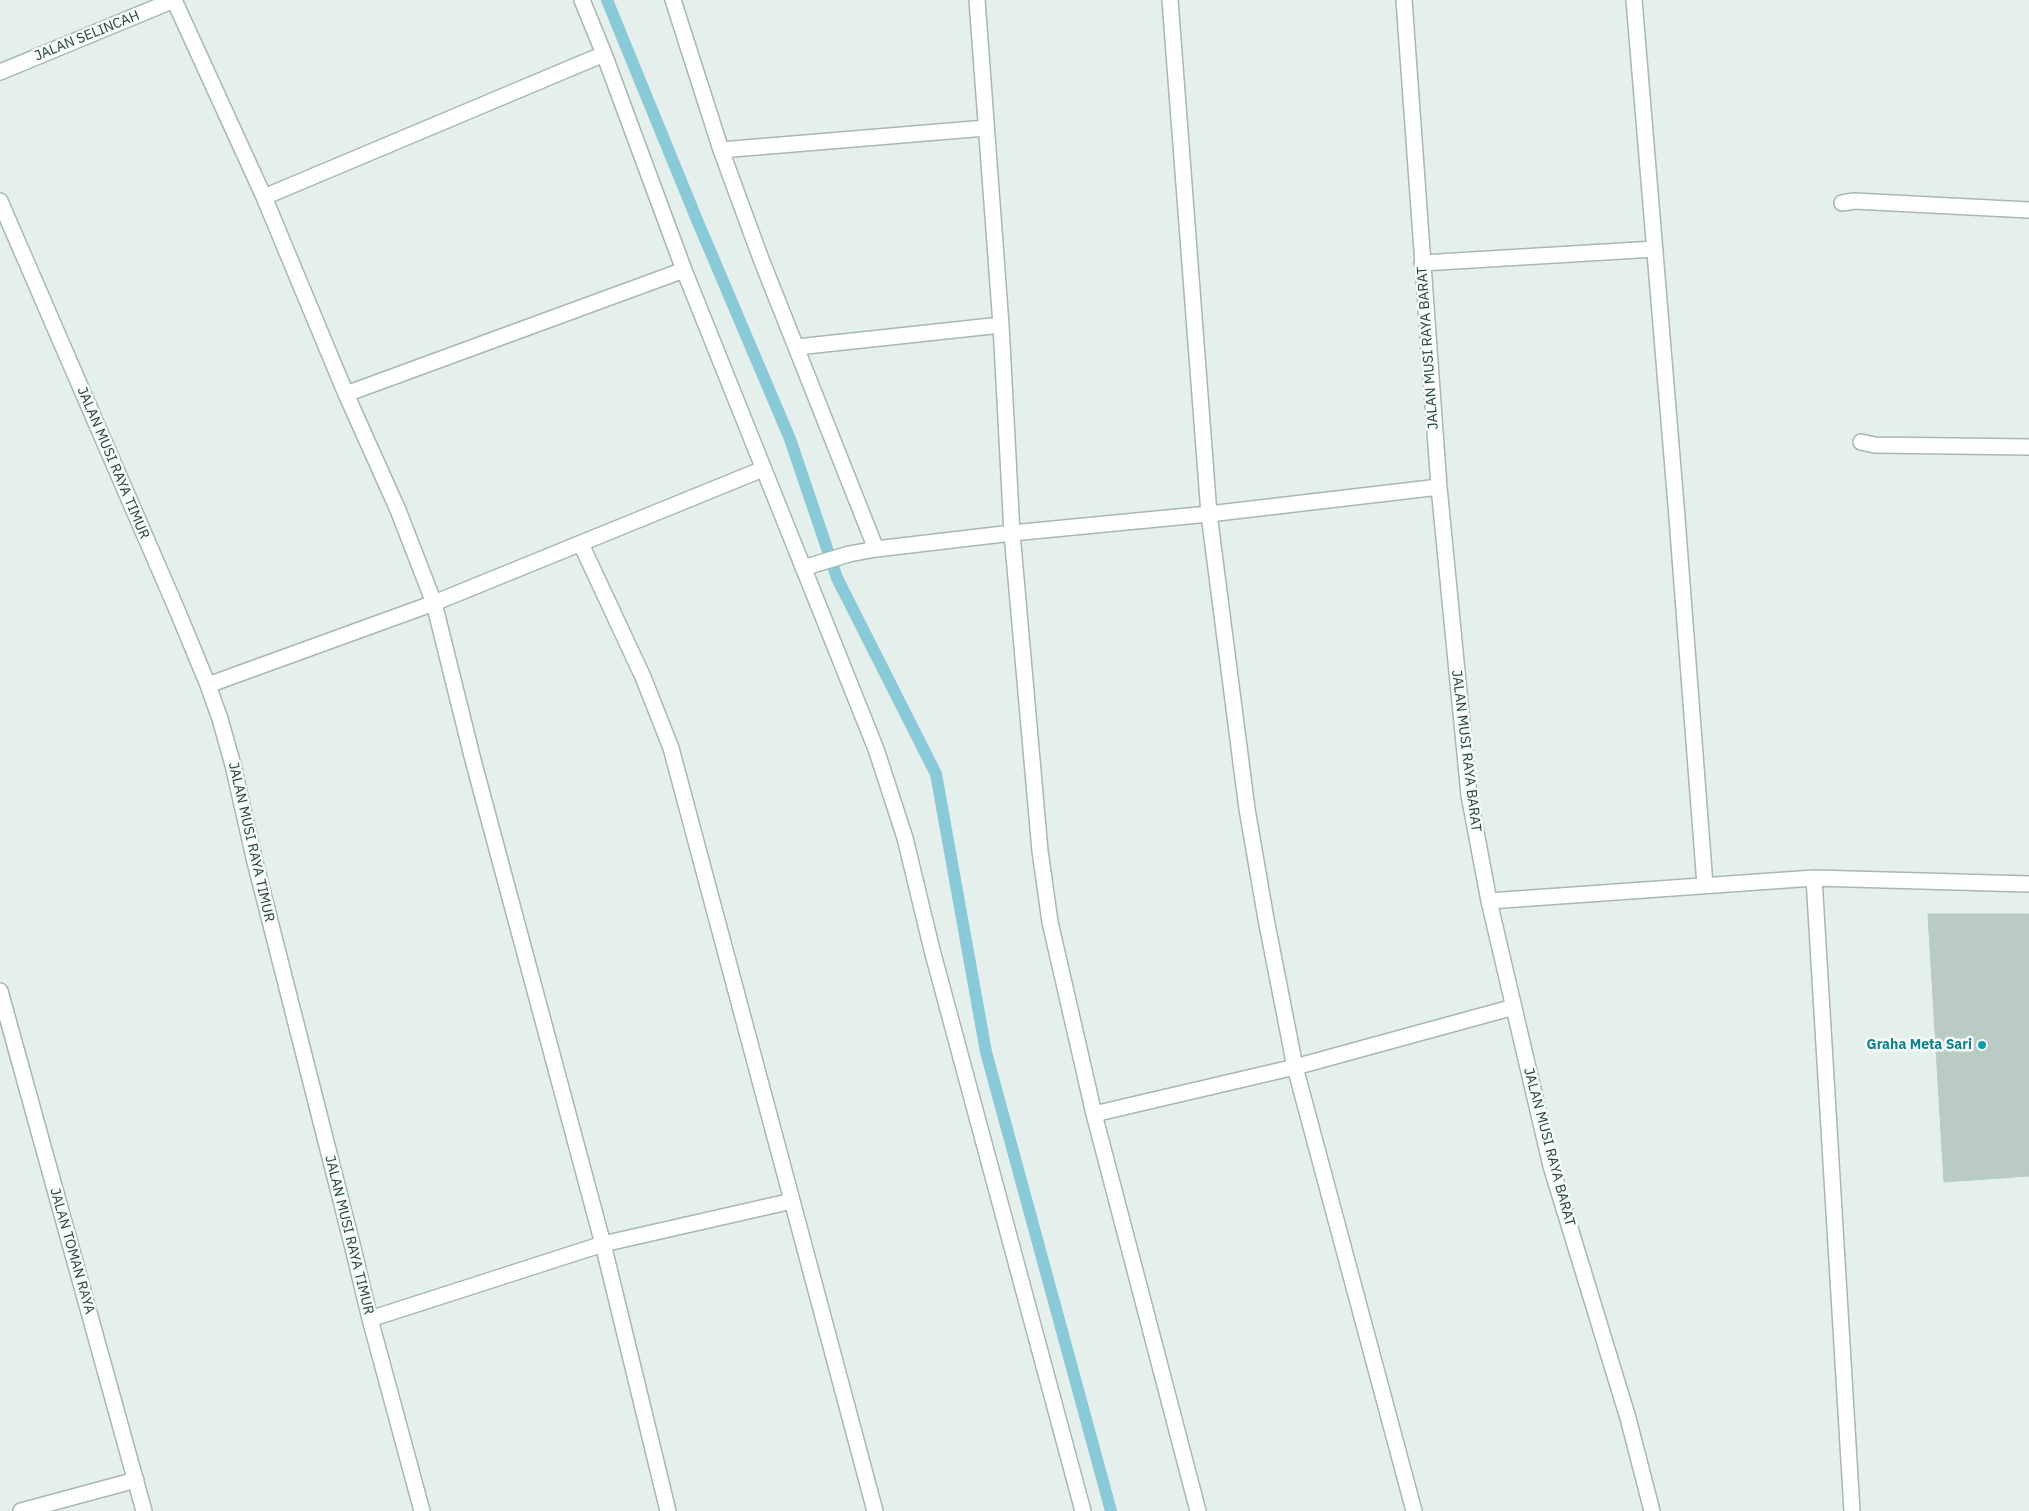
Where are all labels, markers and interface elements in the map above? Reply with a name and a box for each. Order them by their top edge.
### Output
street label: JALAN SELINCAH [32,7,142,65]
street label: JALAN MUSI RAYA BARAT [1414,266,1442,430]
street label: JALAN MUSI RAYA TIMUR [73,384,153,542]
street label: JALAN MUSI RAYA BARAT [1448,669,1484,833]
street label: JALAN MUSI RAYA TIMUR [224,760,278,924]
place label: Graha Meta Sari [1867,1037,1972,1053]
marker: Graha Meta Sari [1976,1039,1988,1051]
street label: JALAN MUSI RAYA BARAT [1520,1066,1578,1228]
street label: JALAN MUSI RAYA TIMUR [321,1154,377,1316]
street label: JALAN TOMAN RAYA [46,1186,98,1316]

